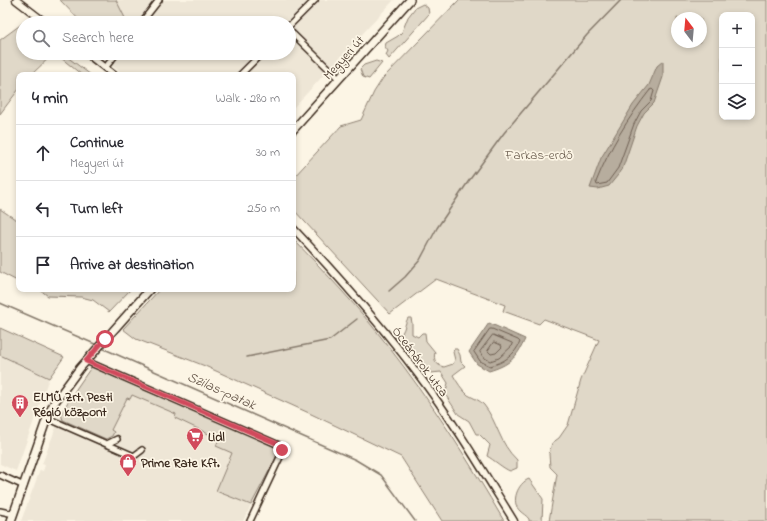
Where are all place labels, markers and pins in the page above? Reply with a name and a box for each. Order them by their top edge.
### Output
place label: ELMŰ Zrt. Pesti Régió központ [32,388,113,424]
building icon: ELMŰ Zrt. Pesti Régió központ [10,393,30,418]
supermarket icon: Lidl [185,426,205,451]
place label: Lidl [208,428,225,447]
shop icon: Prime Rate Kft. [118,452,138,477]
place label: Prime Rate Kft. [141,454,220,473]

